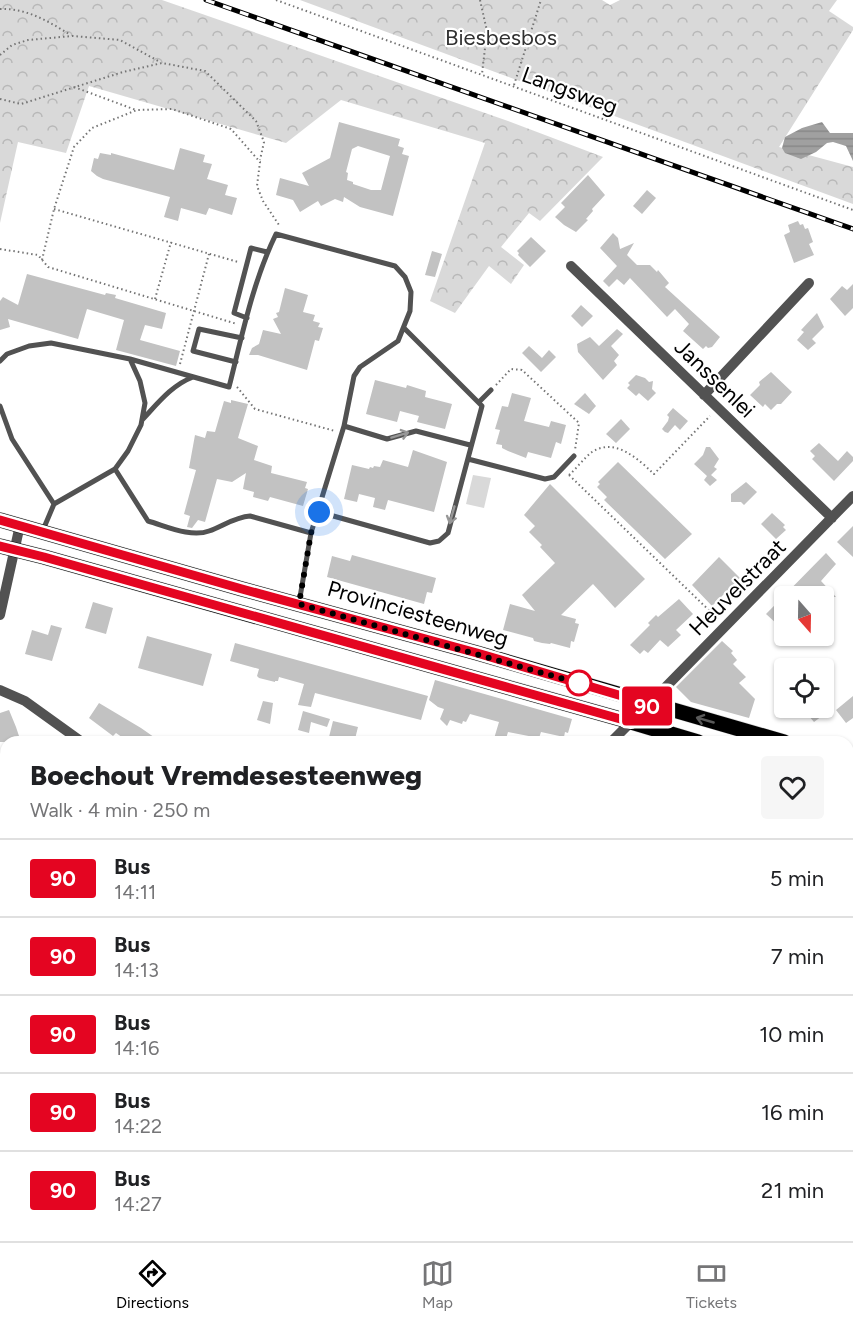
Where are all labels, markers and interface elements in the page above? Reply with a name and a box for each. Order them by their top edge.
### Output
park label: Biesbesbos [445,24,557,51]
street label: Langsweg [518,61,621,120]
street label: Janssenlei [669,333,761,423]
one-way arrow [390,429,409,440]
your location [304,497,334,527]
one-way arrow [446,505,458,524]
street label: Heuvelstraat [683,533,791,641]
street label: Provinciesteenweg [324,575,511,652]
north arrow [774,586,834,646]
map controls [774,586,834,718]
button: locate [774,658,834,718]
unlabelled marker [566,670,592,696]
line badge: 90 [620,686,674,726]
text: 90 [634,694,660,719]
one-way arrow [696,714,715,725]
button: heart [761,756,824,819]
text: Boechout Vremdesesteenweg [30,758,422,792]
text: Walk · 4 min · 250 m [30,798,210,822]
text: Bus [114,853,150,880]
text: 5 min [770,865,824,892]
text: 90 [50,866,76,891]
text: 14:11 [114,880,156,904]
text: Bus [114,931,150,958]
text: 7 min [771,943,824,970]
text: 90 [50,944,76,969]
text: 14:13 [114,958,159,982]
text: Bus [114,1009,150,1036]
text: 10 min [759,1021,824,1048]
text: 90 [50,1022,76,1047]
text: 14:16 [114,1036,159,1060]
text: Bus [114,1087,150,1114]
text: 16 min [761,1099,824,1126]
text: 90 [50,1100,76,1125]
text: 14:22 [114,1114,162,1138]
text: Bus [114,1165,150,1192]
text: 21 min [761,1177,824,1204]
text: 90 [50,1178,76,1203]
text: 14:27 [114,1192,162,1216]
tab: Directions [116,1257,189,1312]
tab: Map [421,1257,454,1312]
tab: Tickets [686,1257,737,1312]

